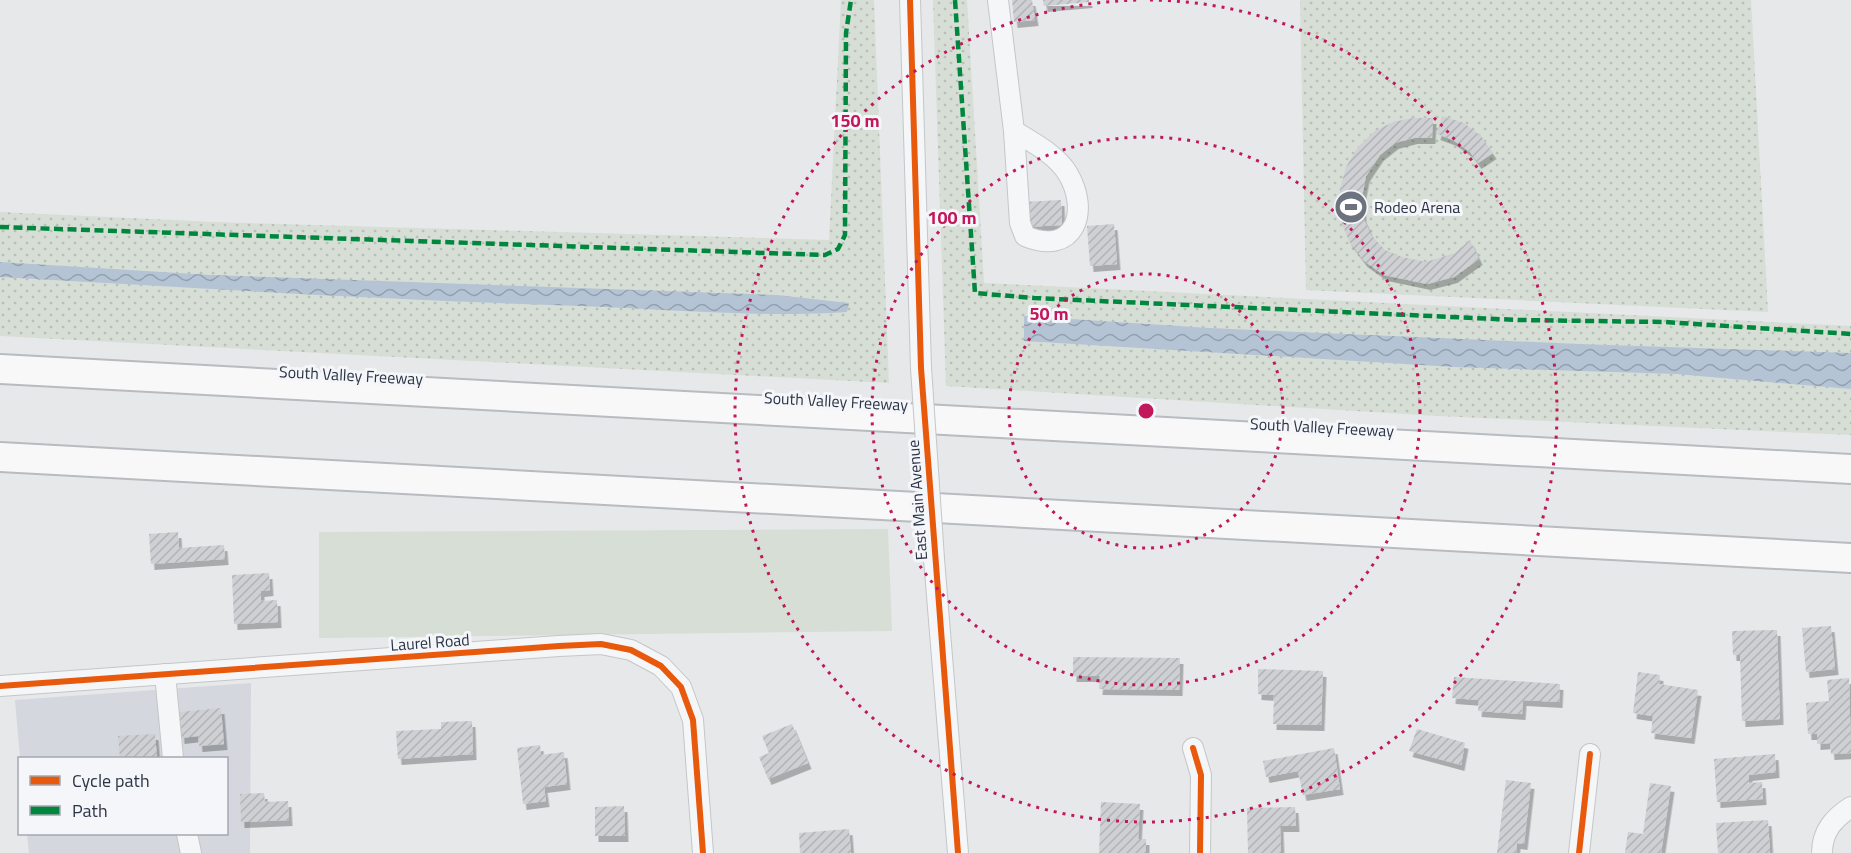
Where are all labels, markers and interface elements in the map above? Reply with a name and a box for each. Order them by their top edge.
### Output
text: 150 m [830,107,880,134]
sports icon: Rodeo Arena [1333,189,1369,225]
place label: Rodeo Arena [1374,195,1460,219]
text: 100 m [927,204,977,231]
text: 50 m [1029,300,1069,327]
street label: South Valley Freeway [278,359,424,391]
street label: South Valley Freeway [763,385,909,417]
centre of rings [1136,401,1156,421]
street label: South Valley Freeway [1249,411,1395,443]
street label: East Main Avenue [901,439,933,561]
street label: Laurel Road [390,627,470,657]
legend [18,757,228,835]
text: Cycle path [72,767,150,794]
text: Path [72,797,108,824]

